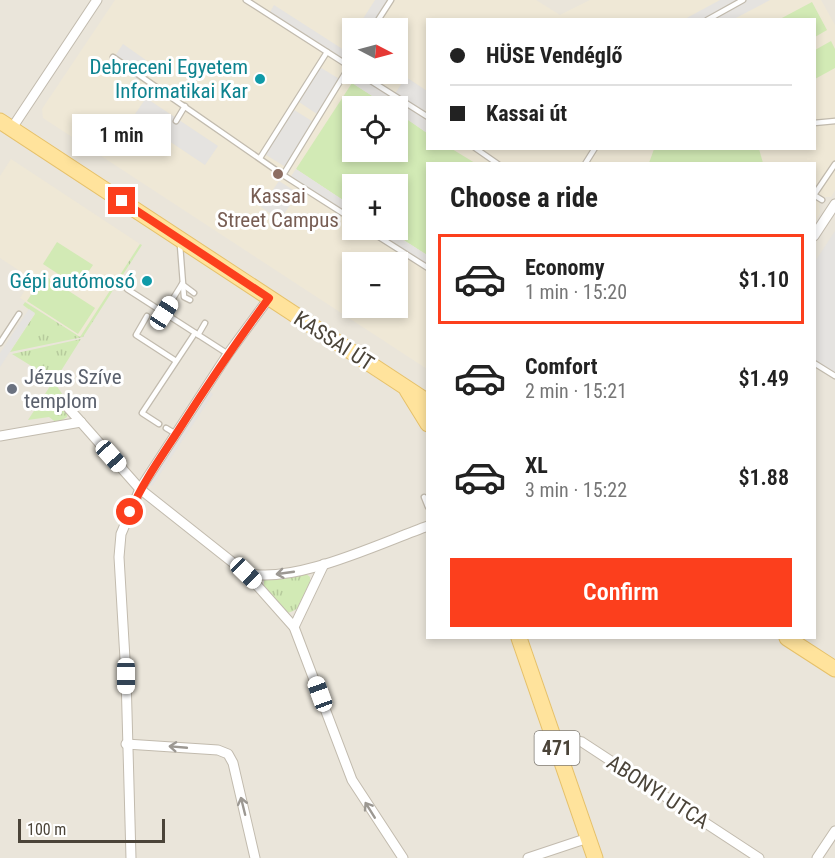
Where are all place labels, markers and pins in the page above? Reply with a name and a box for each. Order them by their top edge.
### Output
place label: Debreceni Egyetem Informatikai Kar [89,55,248,103]
marker: Debreceni Egyetem Informatikai Kar [253,72,267,86]
marker: Kassai Street Campus [271,167,285,181]
place label: Kassai Street Campus [217,184,339,232]
place label: Gépi autómosó [10,269,135,293]
marker: Gépi autómosó [140,274,154,288]
place label: Jézus Szíve templom [24,365,122,413]
marker: Jézus Szíve templom [5,382,19,396]

